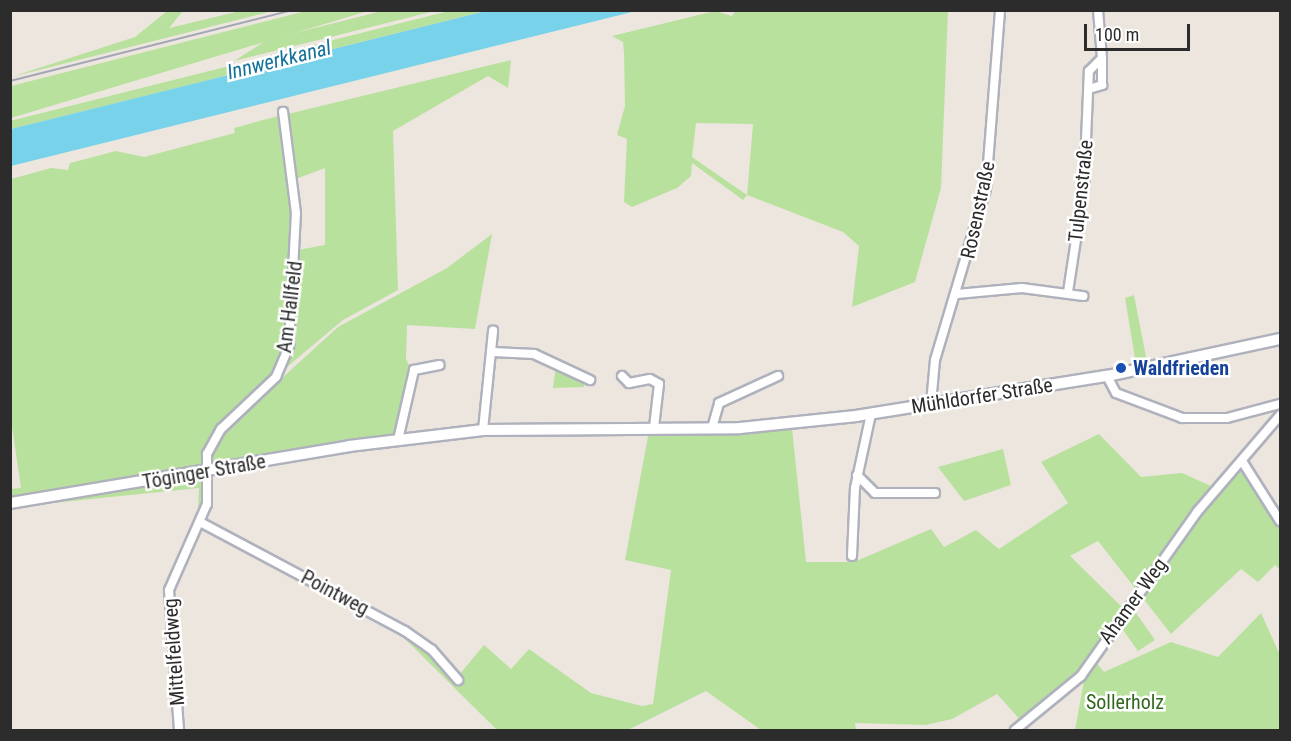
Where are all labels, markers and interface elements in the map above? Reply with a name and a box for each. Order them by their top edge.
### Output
scale bar [1087,12,1194,50]
text: 100 m [1095,24,1139,45]
water label: Innwerkkanal [224,35,334,85]
street label: Tulpenstraße [1064,139,1098,243]
street label: Rosenstraße [956,159,1000,261]
street label: Am Hallfeld [272,260,308,354]
place label: Waldfrieden [1133,356,1229,380]
marker: Waldfrieden [1114,361,1128,375]
street label: Mühldorfer Straße [910,373,1054,419]
street label: Töginger Straße [140,449,268,495]
street label: Ahamer Weg [1094,553,1172,649]
street label: Pointweg [297,565,373,621]
street label: Mittelfeldweg [158,597,190,707]
park label: Sollerholz [1086,690,1164,714]

